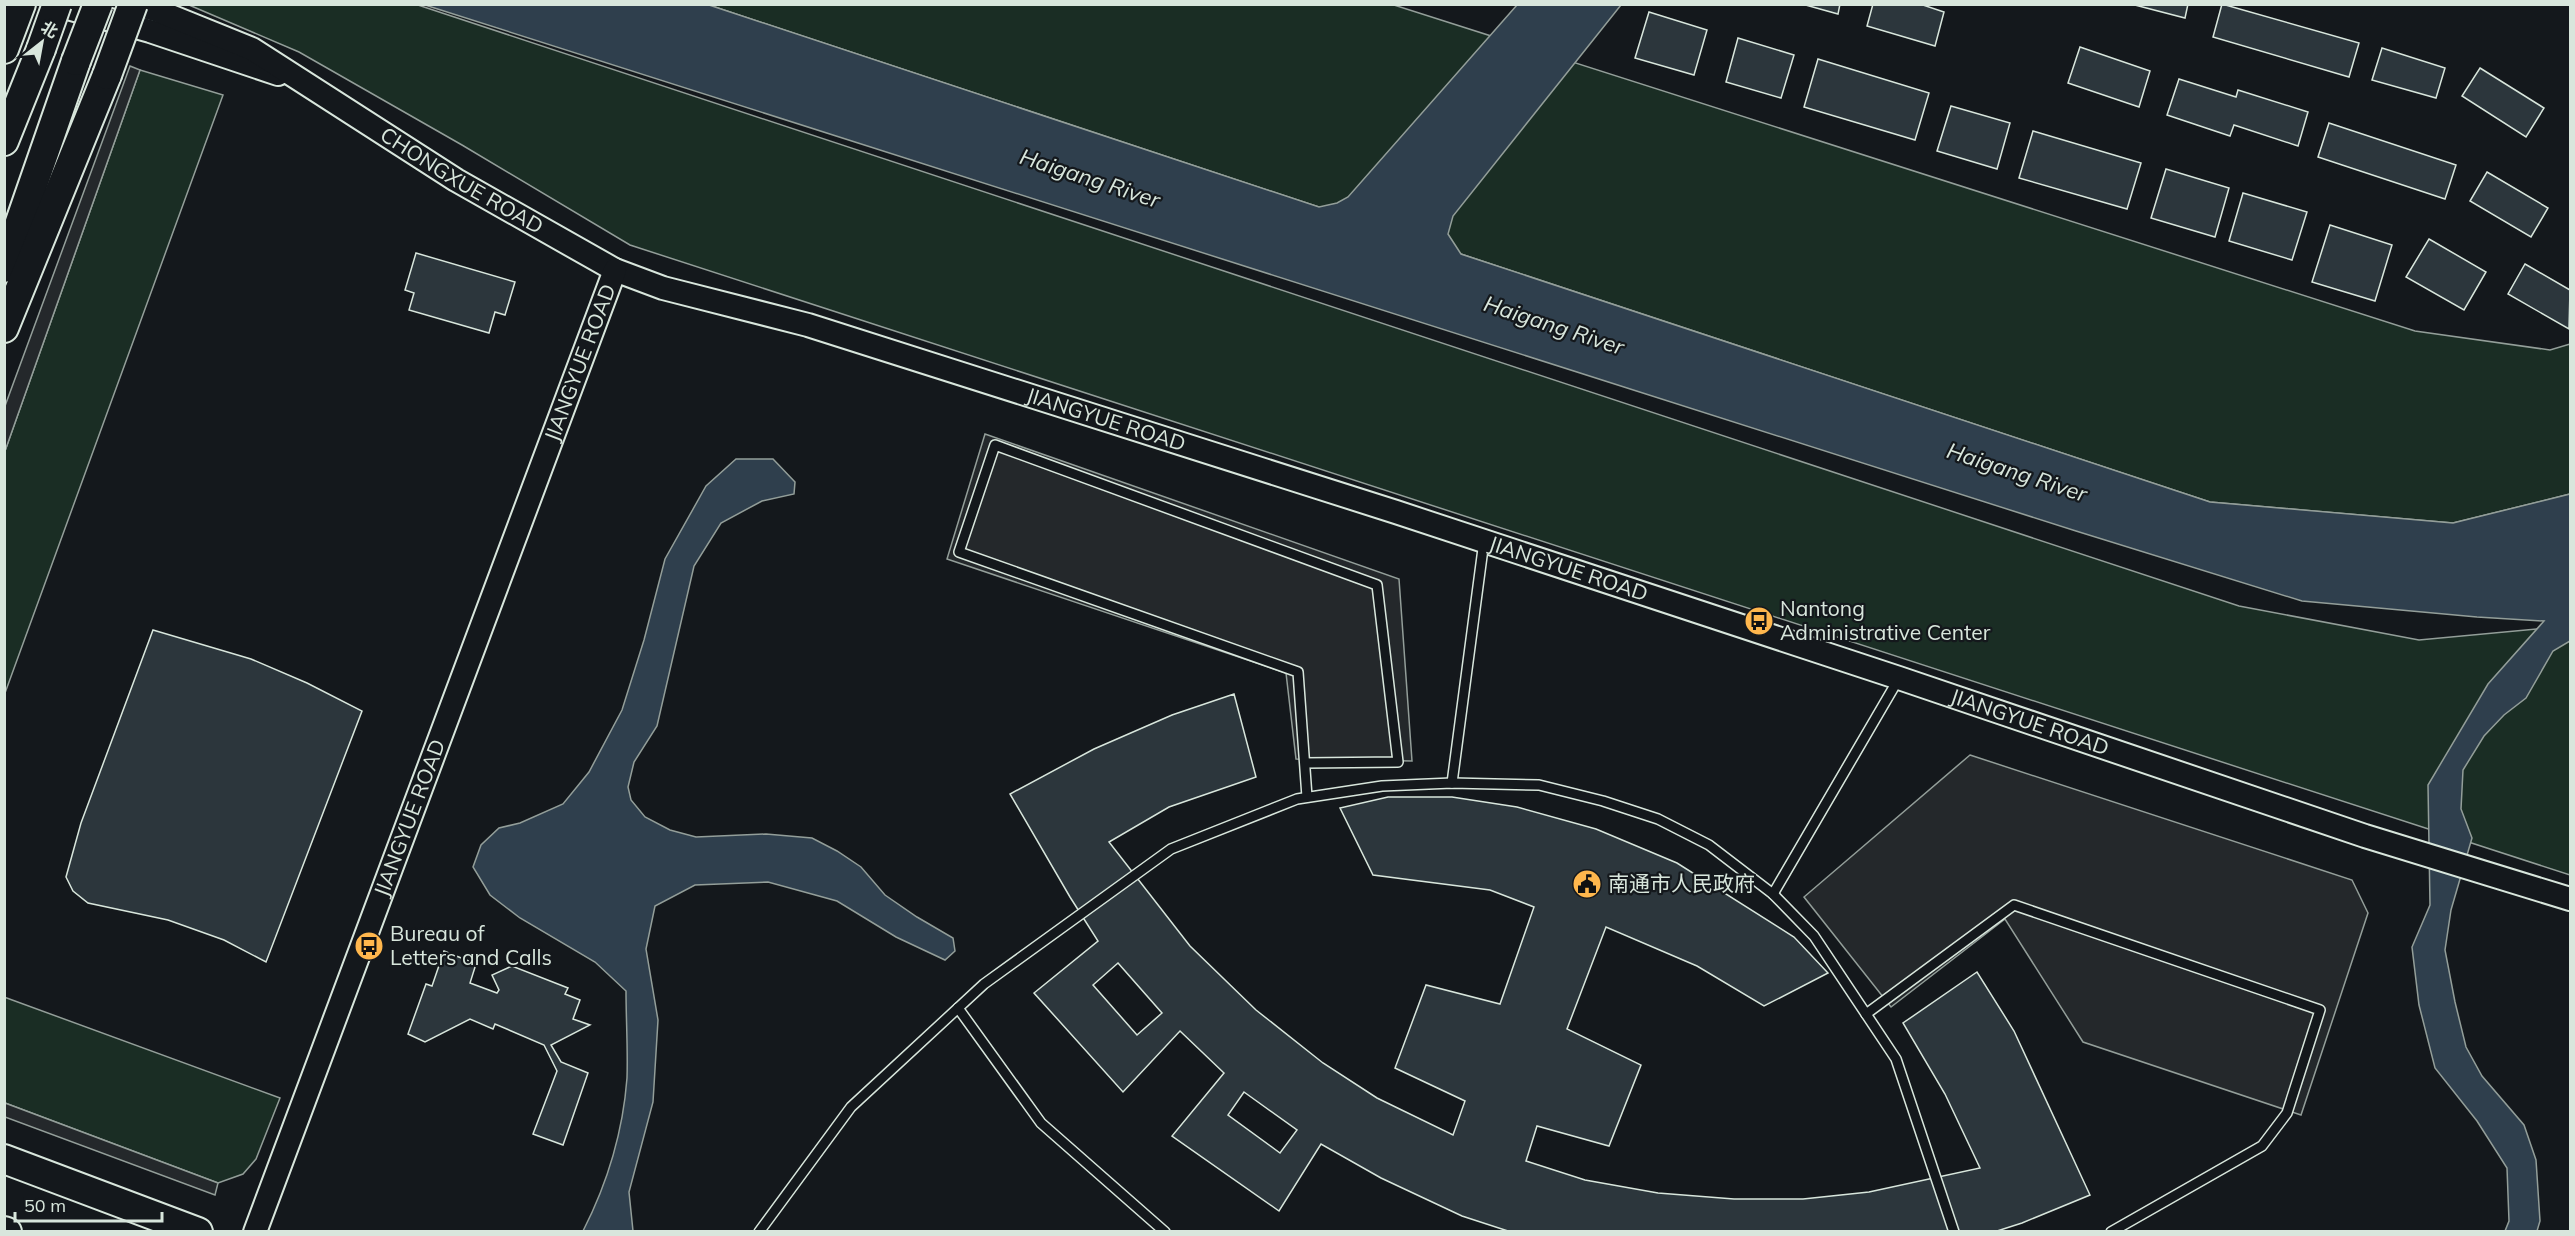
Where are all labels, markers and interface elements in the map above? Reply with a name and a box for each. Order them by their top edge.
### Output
north arrow [12,12,72,72]
text: 北 [38,16,62,42]
street label: CHONGXUE ROAD [376,121,548,239]
water label: Haigang River [1016,142,1165,214]
street label: JIANGYUE ROAD [538,280,621,445]
water label: Haigang River [1480,289,1629,361]
street label: JIANGYUE ROAD [1023,381,1189,456]
water label: Haigang River [1943,436,2092,508]
street label: JIANGYUE ROAD [1486,530,1652,606]
place label: Nantong Administrative Center [1780,595,1991,645]
bus stop icon: Nantong Administrative Center [1743,605,1775,637]
street label: JIANGYUE ROAD [1947,682,2113,760]
street label: JIANGYUE ROAD [368,735,450,900]
public building icon: 南通市人民政府 [1571,868,1603,900]
place label: 南通市人民政府 [1608,870,1755,896]
place label: Bureau of Letters and Calls [390,920,552,970]
bus stop icon: Bureau of Letters and Calls [353,930,385,962]
scale bar [15,1185,162,1223]
text: 50 m [24,1194,66,1217]

